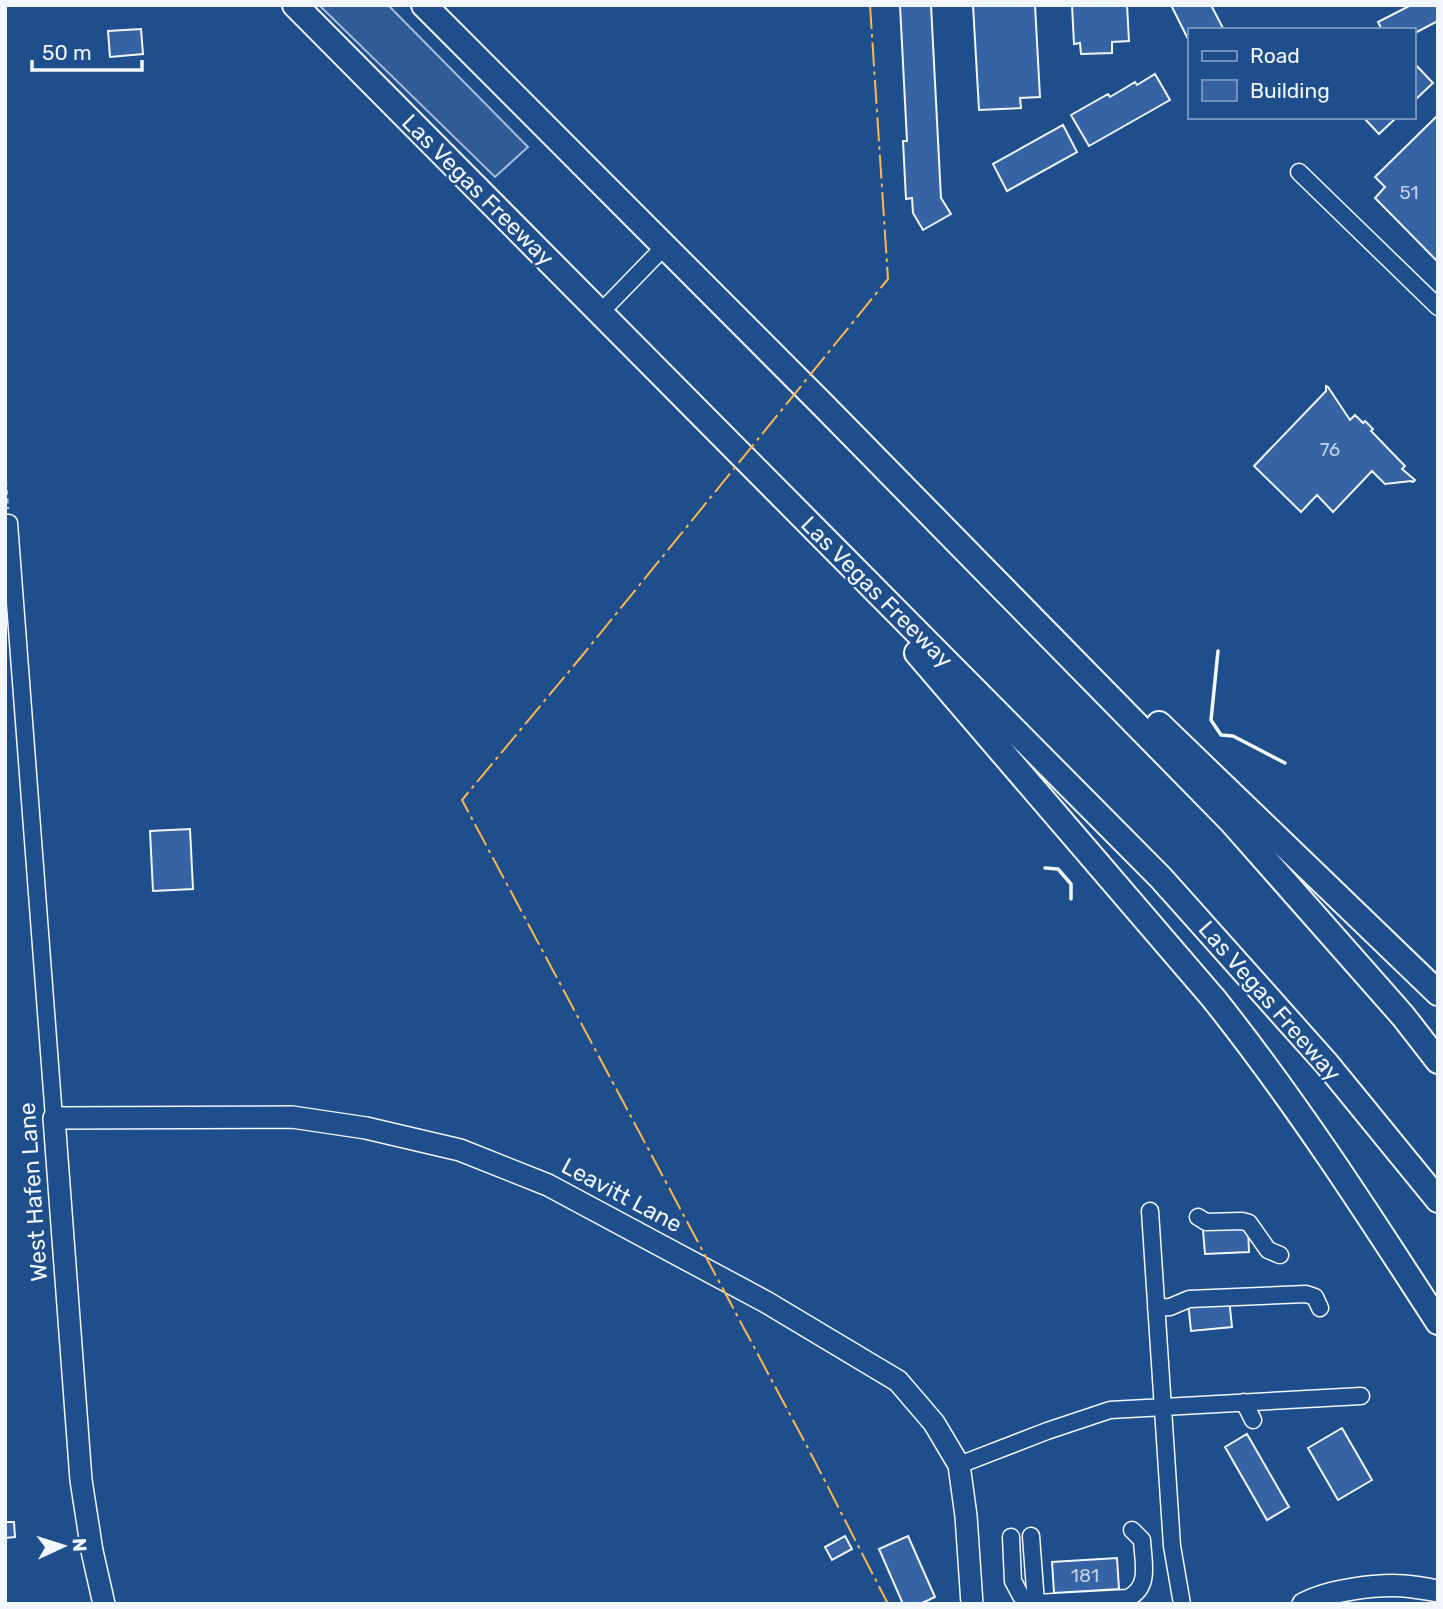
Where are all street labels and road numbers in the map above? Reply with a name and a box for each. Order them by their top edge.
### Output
street label: Las Vegas Freeway [396,108,560,272]
street label: Las Vegas Freeway [795,510,959,674]
street label: Las Vegas Freeway [1193,915,1347,1087]
street label: West Hafen Lane [13,1101,53,1283]
street label: Leavitt Lane [557,1152,687,1238]

